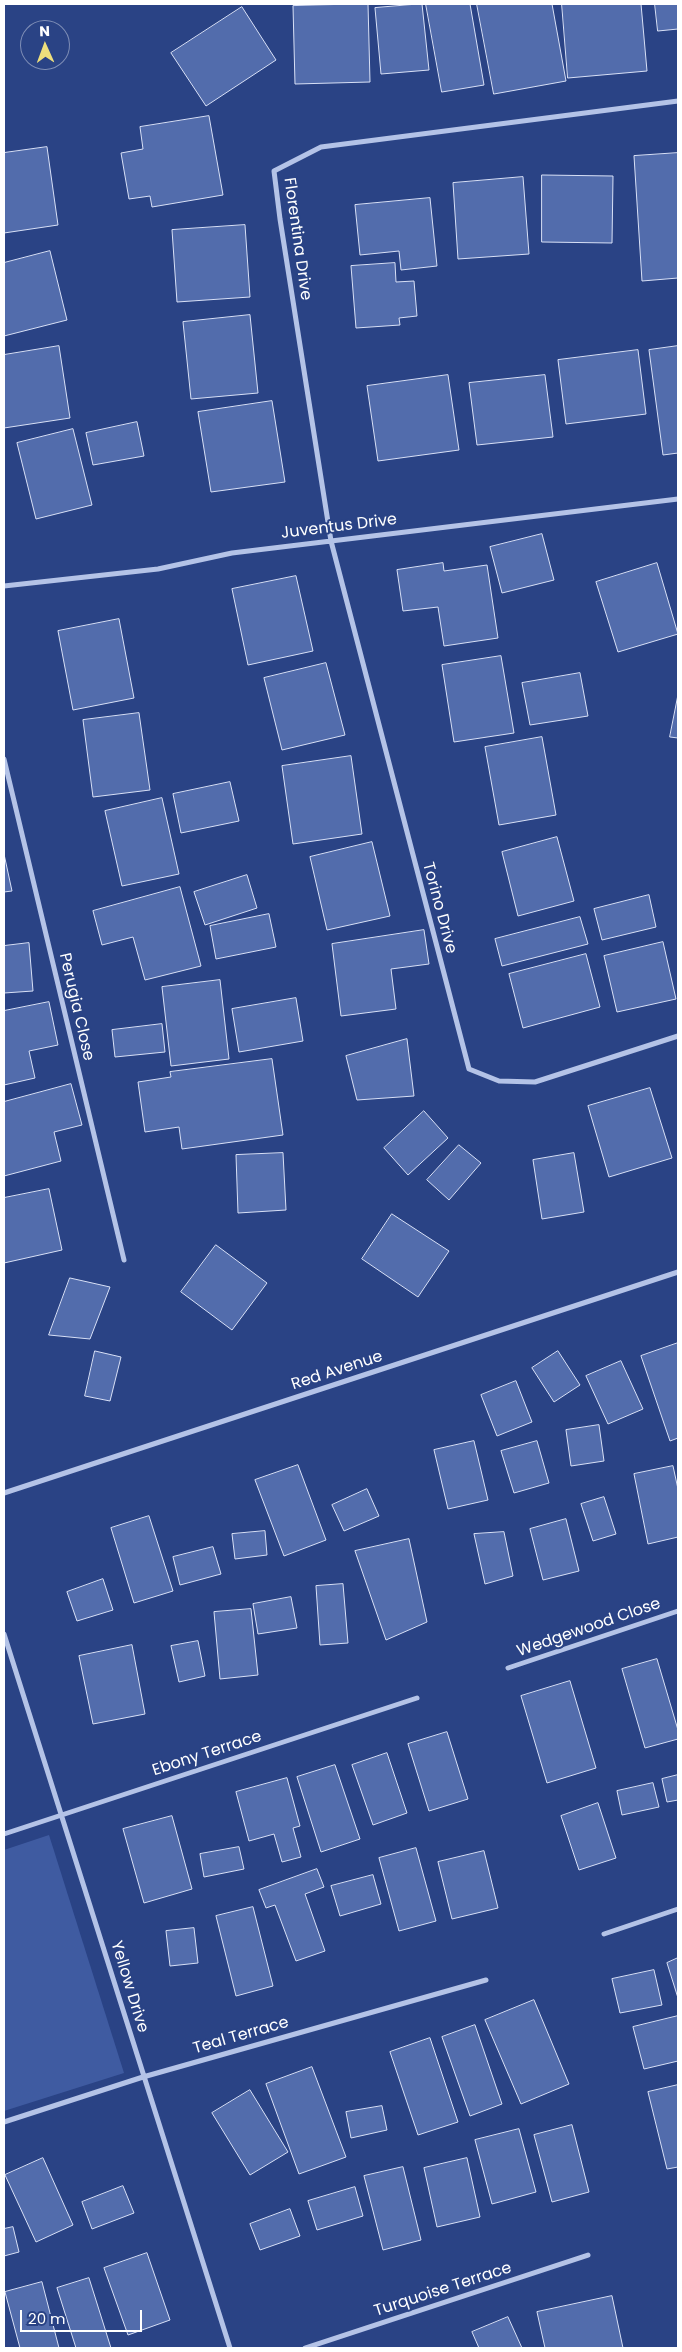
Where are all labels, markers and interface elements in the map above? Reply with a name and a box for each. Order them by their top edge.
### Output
north arrow [20,20,70,70]
text: N [39,21,50,41]
street label: Florentina Drive [279,176,315,302]
street label: Juventus Drive [280,510,398,544]
street label: Torino Drive [418,860,460,956]
street label: Perugia Close [54,951,98,1063]
street label: Red Avenue [289,1347,385,1395]
street label: Wedgewood Close [515,1594,663,1662]
street label: Ebony Terrace [150,1727,264,1781]
street label: Yellow Drive [106,1939,152,2035]
street label: Teal Terrace [191,2013,291,2059]
street label: Turquoise Terrace [372,2259,514,2321]
scale bar [22,2300,145,2332]
text: 20 m [28,2308,66,2329]

